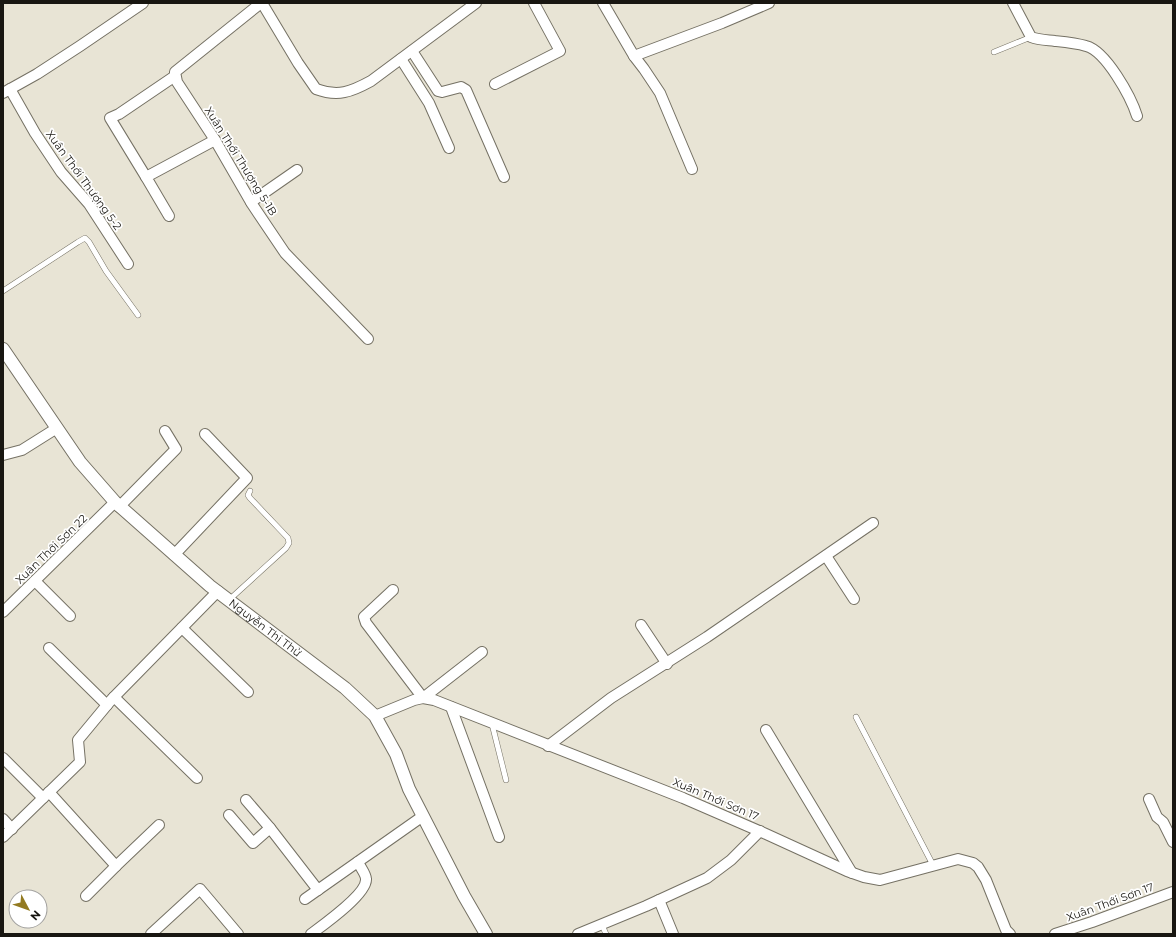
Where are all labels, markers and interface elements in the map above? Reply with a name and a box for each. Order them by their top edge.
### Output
street label: Xuân Thới Thượng 5-1B [202,104,280,218]
street label: Xuân Thới Thượng 5-2 [43,127,125,233]
street label: Xuân Thới Sơn 22 [12,511,90,587]
street label: Nguyễn Thị Thử [226,596,305,660]
street label: Xuân Thới Sơn 17 [671,775,761,823]
street label: Xuân Thới Sơn 17 [1064,880,1156,924]
north arrow [8,889,48,929]
text: N [27,908,44,924]

